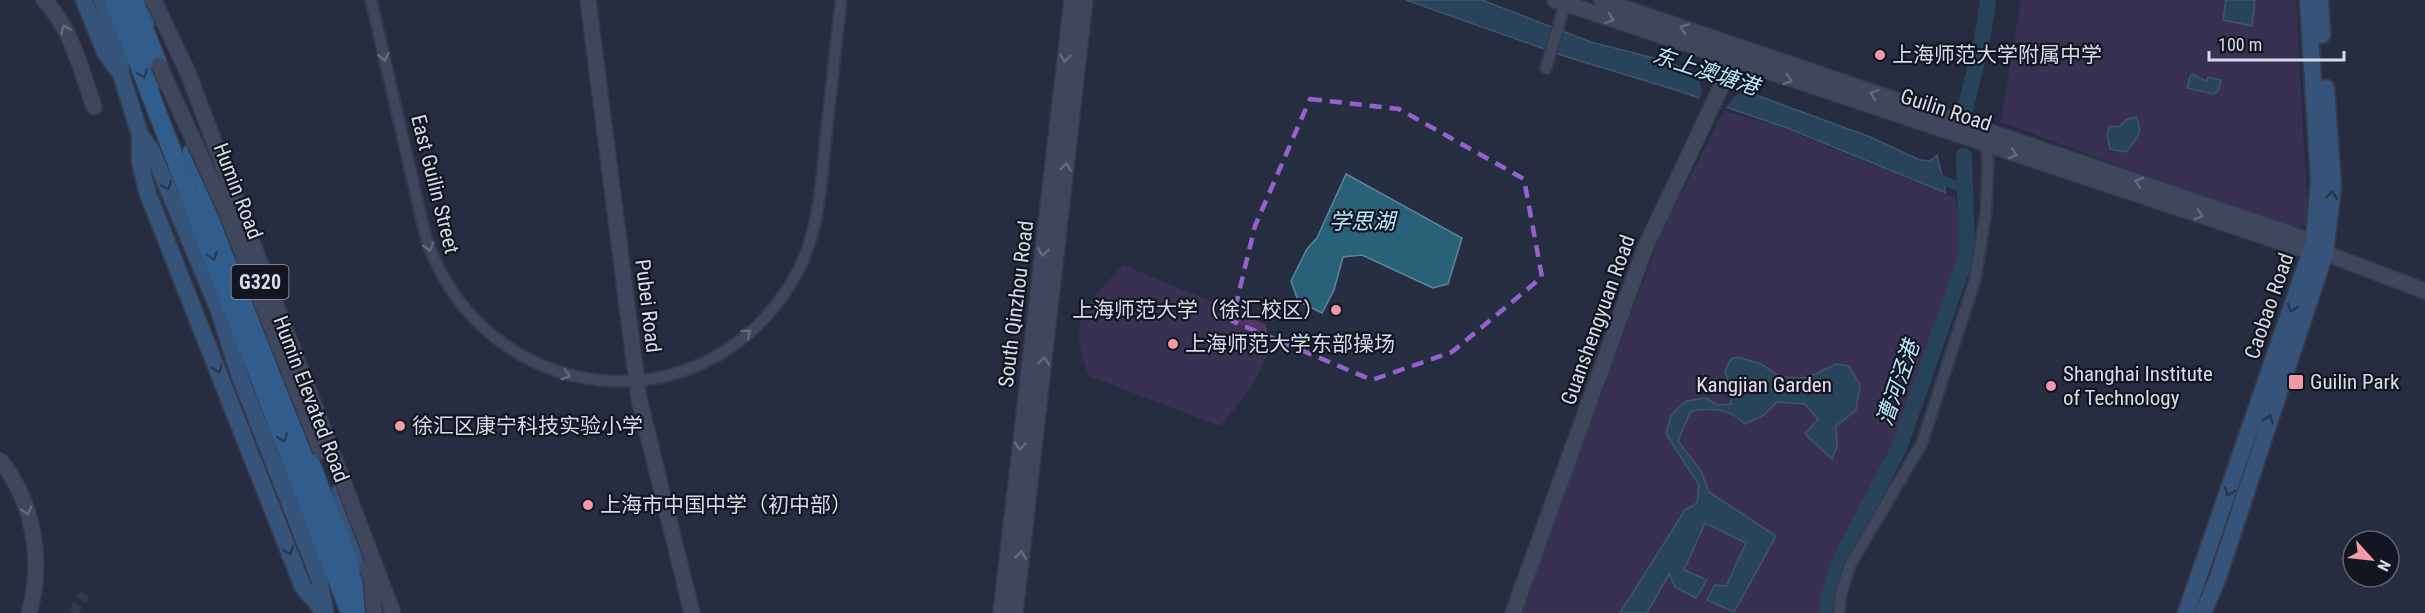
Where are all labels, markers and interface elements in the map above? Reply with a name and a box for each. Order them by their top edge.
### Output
one-way arrow [1605,12,1615,24]
one-way arrow [1679,23,1690,36]
one-way arrow [61,24,73,35]
scale bar [2209,24,2344,62]
text: 100 m [2218,34,2262,55]
water label: 东上澳塘港 [1650,42,1765,101]
place label: 上海师范大学附属中学 [1892,43,2102,67]
marker: 上海师范大学附属中学 [1873,48,1887,62]
one-way arrow [377,52,390,62]
one-way arrow [1059,54,1072,63]
one-way arrow [135,68,148,79]
one-way arrow [1782,72,1793,85]
street label: Guilin Road [1898,84,1994,136]
one-way arrow [1870,89,1880,101]
street label: East Guilin Street [406,112,464,256]
street label: Humin Road [209,140,267,242]
one-way arrow [2007,147,2018,159]
one-way arrow [1059,163,1072,172]
one-way arrow [2134,177,2145,189]
one-way arrow [160,180,172,191]
one-way arrow [2325,190,2338,199]
one-way arrow [2193,208,2204,220]
water label: 学思湖 [1329,209,1398,234]
street label: South Qinzhou Road [994,219,1038,389]
street label: Guanshengyuan Road [1556,232,1640,408]
one-way arrow [422,241,434,252]
one-way arrow [1037,247,1050,256]
one-way arrow [205,250,218,261]
street label: Caobao Road [2240,250,2298,362]
street label: Pubei Road [630,258,666,354]
road number: G320 [232,265,288,299]
place label: 上海师范大学（徐汇校区） [1072,298,1324,322]
one-way arrow [2287,302,2299,313]
marker: 上海师范大学（徐汇校区） [1329,303,1343,317]
street label: Humin Elevated Road [268,312,354,486]
one-way arrow [740,329,751,340]
place label: 上海师范大学东部操场 [1185,332,1395,356]
water label: 漕河泾港 [1872,334,1925,429]
marker: 上海师范大学东部操场 [1166,337,1180,351]
one-way arrow [1037,357,1050,366]
place label: Shanghai Institute of Technology [2063,362,2213,410]
one-way arrow [211,363,223,374]
one-way arrow [561,367,571,380]
place label: Guilin Park [2310,370,2400,394]
park label: Kangjian Garden [1696,373,1832,397]
marker: Guilin Park [2287,373,2305,391]
marker: Shanghai Institute of Technology [2044,379,2058,393]
place label: 徐汇区康宁科技实验小学 [412,414,643,438]
one-way arrow [2262,414,2274,424]
marker: 徐汇区康宁科技实验小学 [393,419,407,433]
one-way arrow [275,432,288,443]
one-way arrow [1014,441,1027,450]
one-way arrow [2223,486,2236,497]
place label: 上海市中国中学（初中部） [600,493,852,517]
marker: 上海市中国中学（初中部） [581,498,595,512]
one-way arrow [20,505,32,516]
north arrow [2341,529,2401,589]
one-way arrow [282,544,294,555]
one-way arrow [1015,550,1027,559]
text: N [2373,557,2395,574]

